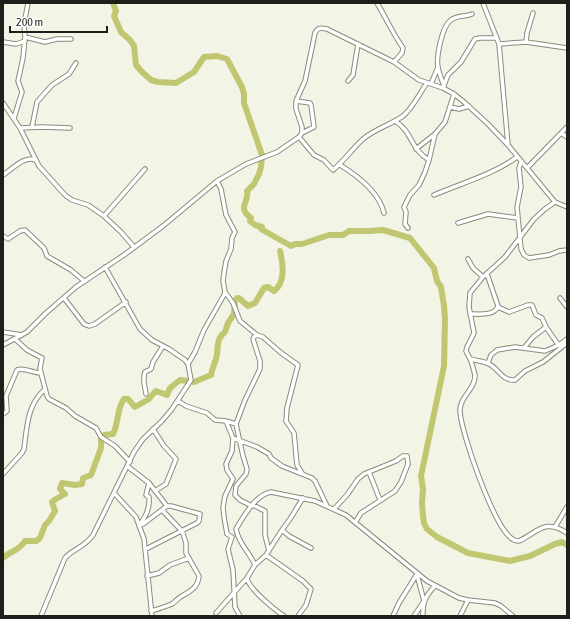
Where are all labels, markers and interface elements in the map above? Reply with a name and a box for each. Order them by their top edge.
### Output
scale bar [10,8,107,34]
text: 200 m [16,15,43,29]

